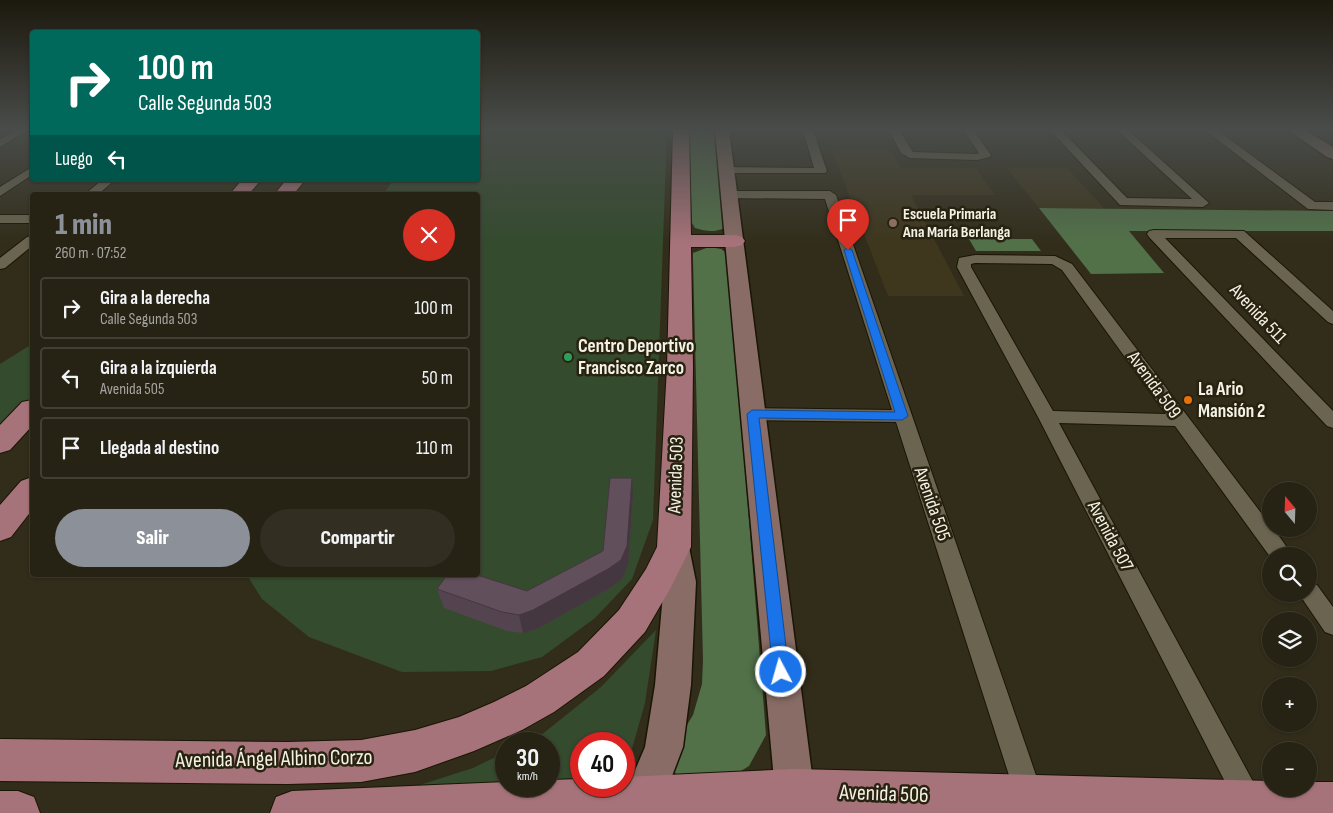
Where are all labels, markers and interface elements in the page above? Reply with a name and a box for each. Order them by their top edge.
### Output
text: 100 m [138,47,214,90]
icon: right [55,50,120,115]
text: Calle Segunda 503 [138,90,272,117]
icon: left [103,145,131,173]
text: Luego [55,148,93,171]
pin [827,199,869,250]
place label: Escuela Primaria Ana María Berlanga [902,205,1010,242]
icon: arrive [834,206,862,234]
text: 1 min [55,207,112,243]
button: close [403,209,455,261]
marker: Escuela Primaria Ana María Berlanga [887,217,899,229]
text: 260 m · 07:52 [55,244,126,263]
street label: Avenida 511 [1224,279,1292,349]
text: Gira a la derecha [100,287,210,310]
icon: right [57,294,85,322]
text: 100 m [414,297,453,320]
text: Calle Segunda 503 [100,310,197,329]
place label: Centro Deportivo Francisco Zarco [578,335,694,380]
street label: Avenida 509 [1121,346,1186,423]
marker: Centro Deportivo Francisco Zarco [562,351,574,363]
text: Gira a la izquierda [100,357,217,380]
icon: left [57,364,85,392]
text: 50 m [422,367,453,390]
place label: La Ario Mansión 2 [1198,378,1265,423]
text: Avenida 505 [100,380,164,399]
marker: La Ario Mansión 2 [1182,394,1194,406]
icon: arrive [57,434,85,462]
street label: Avenida 503 [663,436,689,515]
text: Llegada al destino [100,437,219,460]
text: 110 m [416,437,453,460]
street label: Avenida 505 [908,463,955,544]
north arrow [1262,482,1318,538]
map controls [1262,482,1317,797]
street label: Avenida 507 [1081,496,1138,575]
button: Salir [55,509,250,567]
button: Compartir [260,509,455,567]
button: search [1262,547,1317,602]
button: layers [1262,612,1317,667]
position arrow [754,645,806,697]
button: + [1262,677,1317,732]
speed limit sign: 40 [570,732,635,797]
button: − [1262,742,1317,797]
text: 30 [516,743,539,774]
street label: Avenida Ángel Albino Corzo [174,744,373,774]
text: km/h [517,769,538,784]
street label: Avenida 506 [838,779,929,809]

